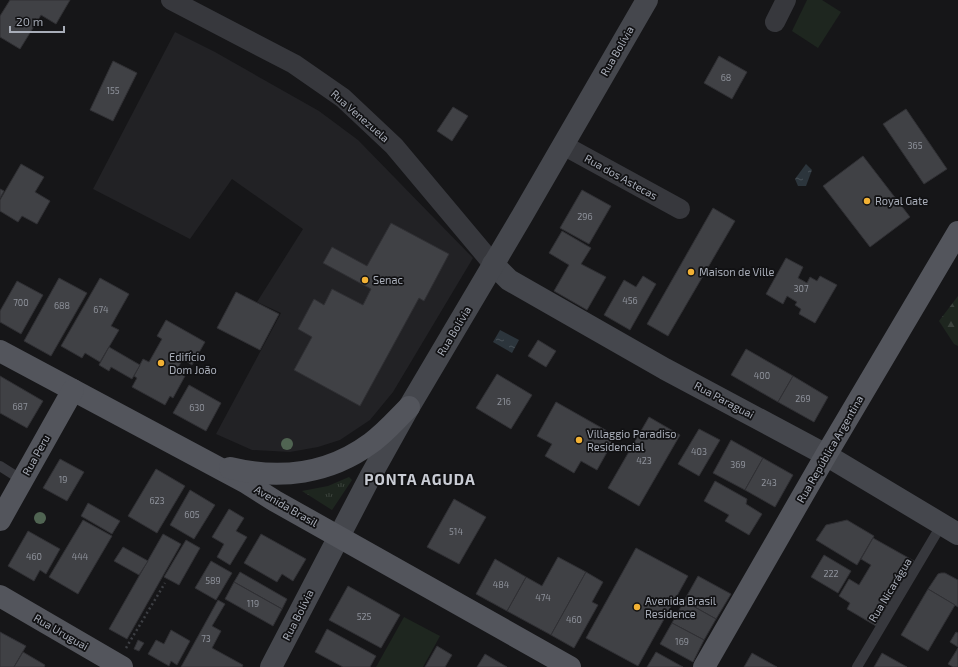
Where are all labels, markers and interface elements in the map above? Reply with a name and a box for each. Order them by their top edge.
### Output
scale bar [10,8,64,34]
text: 20 m [16,14,43,28]
street label: Rua Bolívia [597,24,636,78]
house number: 68 [721,72,731,83]
house number: 155 [106,85,120,96]
street label: Rua Venezuela [329,87,392,144]
house number: 365 [908,140,923,151]
street label: Rua dos Astecas [582,151,660,202]
place label: Royal Gate [875,194,928,207]
marker: Royal Gate [862,196,872,206]
house number: 296 [577,211,593,222]
place label: Maison de Ville [699,265,774,278]
marker: Maison de Ville [686,267,696,277]
place label: Senac [373,273,403,286]
marker: Senac [360,275,370,285]
house number: 307 [793,283,809,294]
house number: 456 [622,295,638,306]
house number: 700 [13,297,29,308]
house number: 688 [54,300,70,311]
house number: 674 [93,304,109,315]
street label: Rua Bolívia [434,304,473,358]
place label: Edifício Dom João [169,350,217,376]
marker: Edifício Dom João [156,358,166,368]
house number: 400 [754,370,770,381]
street label: Rua Paraguai [692,378,756,421]
street label: Rua República Argentina [794,393,866,505]
house number: 269 [795,393,811,404]
house number: 216 [497,396,511,407]
house number: 687 [12,401,28,412]
house number: 630 [189,402,205,413]
place label: Villaggio Paradiso Residencial [587,427,677,453]
street label: Rua Peru [19,432,52,477]
marker: Villaggio Paradiso Residencial [574,435,584,445]
house number: 403 [691,446,707,457]
house number: 423 [636,455,652,466]
house number: 369 [730,459,746,470]
district label: PONTA AGUDA [364,470,476,488]
house number: 19 [59,474,67,485]
house number: 243 [761,477,777,488]
street label: Avenida Brasil [252,482,321,529]
house number: 623 [149,495,165,506]
house number: 605 [184,509,200,520]
house number: 514 [449,526,463,537]
house number: 460 [26,551,42,562]
house number: 444 [72,551,89,562]
street label: Rua Nicarágua [865,555,914,624]
house number: 222 [823,568,839,579]
house number: 589 [205,575,221,586]
house number: 484 [493,579,510,590]
street label: Rua Bolívia [279,587,316,642]
house number: 474 [535,592,551,603]
place label: Avenida Brasil Residence [645,594,717,620]
house number: 119 [247,598,259,609]
marker: Avenida Brasil Residence [632,602,642,612]
street label: Rua Uruguai [32,611,91,652]
house number: 525 [357,611,372,622]
house number: 460 [566,614,582,625]
house number: 73 [201,633,211,644]
house number: 169 [675,636,689,647]

